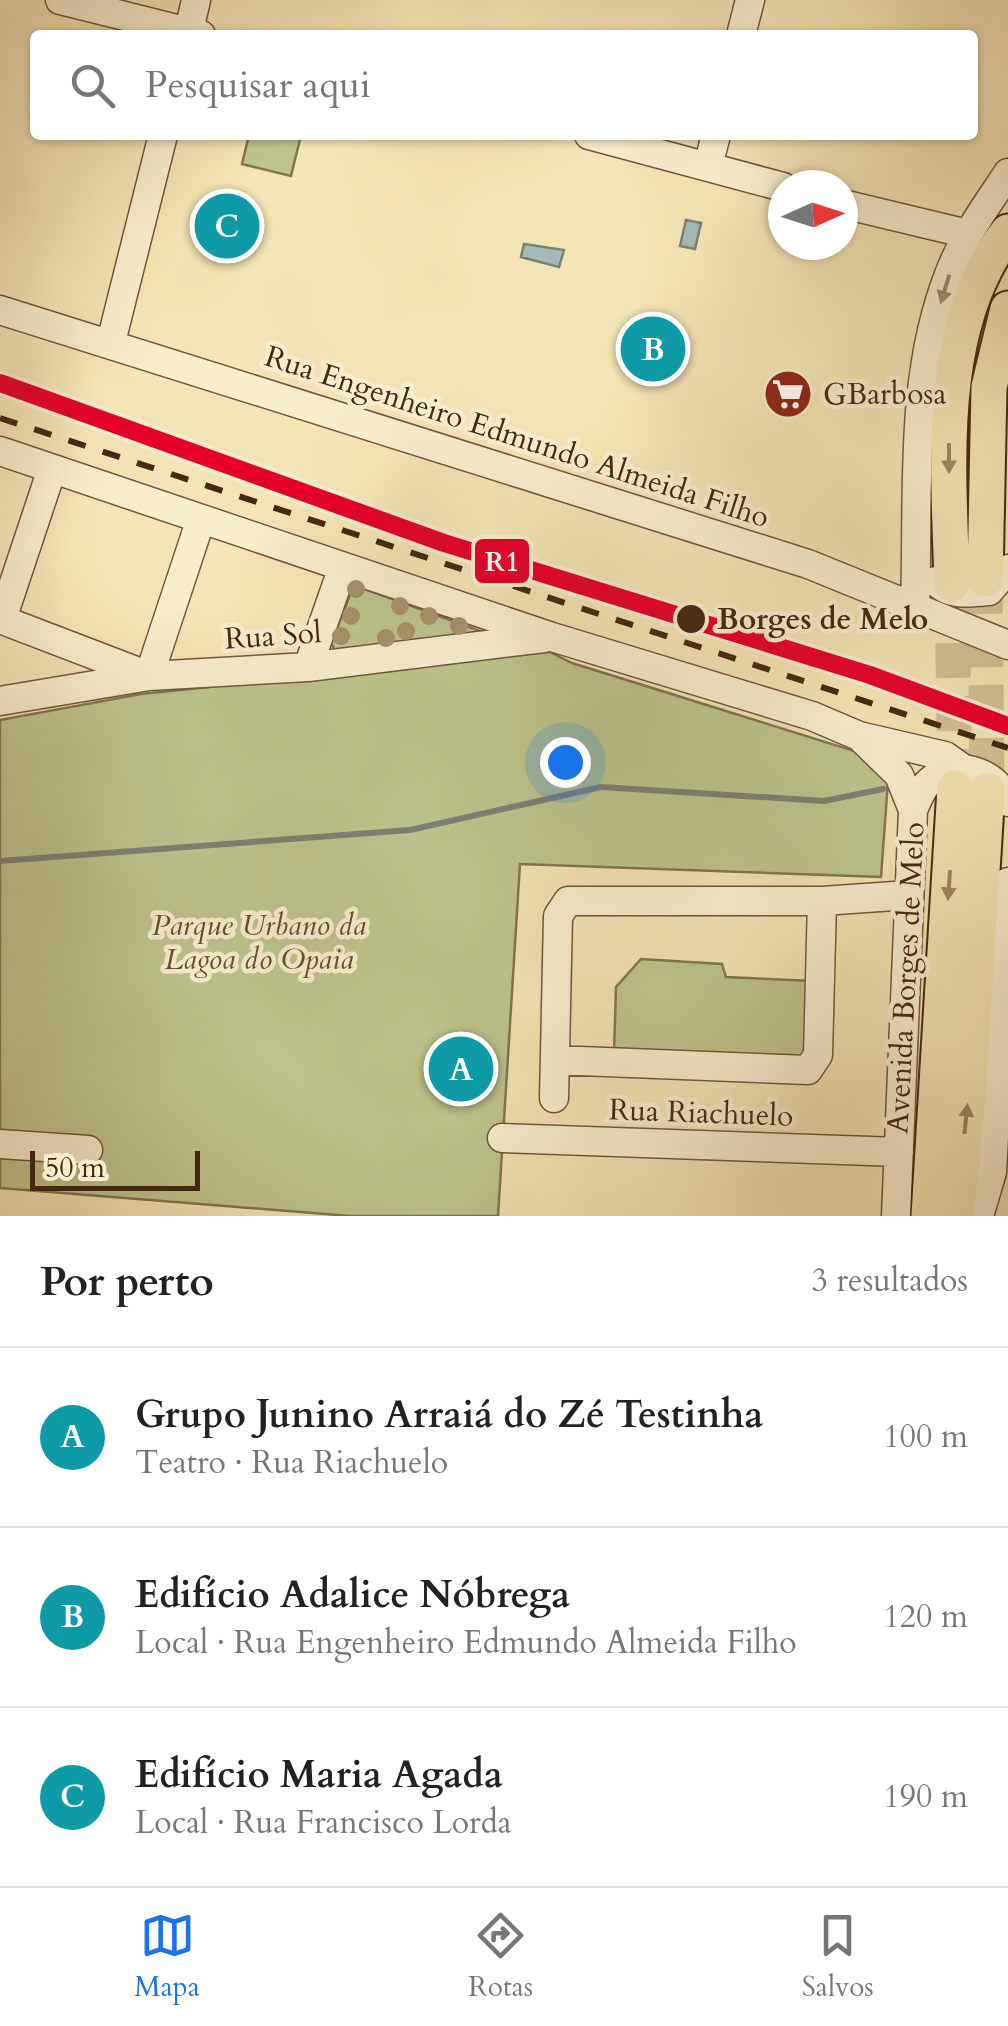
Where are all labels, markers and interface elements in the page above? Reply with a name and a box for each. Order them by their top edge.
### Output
search box [30,30,978,140]
icon: search [65,58,120,113]
text: Pesquisar aqui [145,59,371,111]
north arrow [768,170,858,260]
pin: C [194,188,260,264]
one-way arrow [937,274,952,304]
pin: B [620,312,686,386]
street label: Rua Engenheiro Edmundo Almeida Filho [260,336,774,538]
supermarket icon: GBarbosa [762,368,814,420]
place label: GBarbosa [823,374,946,415]
one-way arrow [941,443,957,475]
line badge: R1 [473,537,531,585]
text: R1 [485,543,519,581]
place label: Borges de Melo [717,599,928,640]
marker: Borges de Melo [674,602,708,636]
street label: Rua Sol [223,612,323,660]
your location [540,737,591,788]
street label: Avenida Borges de Melo [877,821,935,1135]
one-way arrow [941,870,957,902]
park label: Parque Urbano da Lagoa do Opaia [152,905,366,980]
pin: A [428,1032,494,1106]
street label: Rua Riachuelo [608,1089,794,1137]
one-way arrow [958,1103,974,1134]
scale bar [30,1146,200,1190]
text: 50 m [45,1149,105,1187]
text: Por perto [40,1253,214,1310]
text: 3 resultados [811,1259,968,1303]
text: Grupo Junino Arraiá do Zé Testinha [135,1389,763,1441]
text: A [60,1415,85,1459]
text: 100 m [883,1415,968,1459]
text: Teatro · Rua Riachuelo [135,1441,448,1485]
text: Edifício Adalice Nóbrega [135,1569,570,1621]
text: B [61,1595,84,1639]
text: 120 m [883,1595,968,1639]
text: Local · Rua Engenheiro Edmundo Almeida Filho [135,1621,797,1665]
text: Edifício Maria Agada [135,1749,503,1801]
text: C [60,1775,85,1819]
text: 190 m [883,1775,968,1819]
text: Local · Rua Francisco Lorda [135,1801,512,1845]
tab: Mapa [134,1908,200,2006]
tab: Rotas [468,1908,533,2006]
tab: Salvos [802,1908,874,2006]

